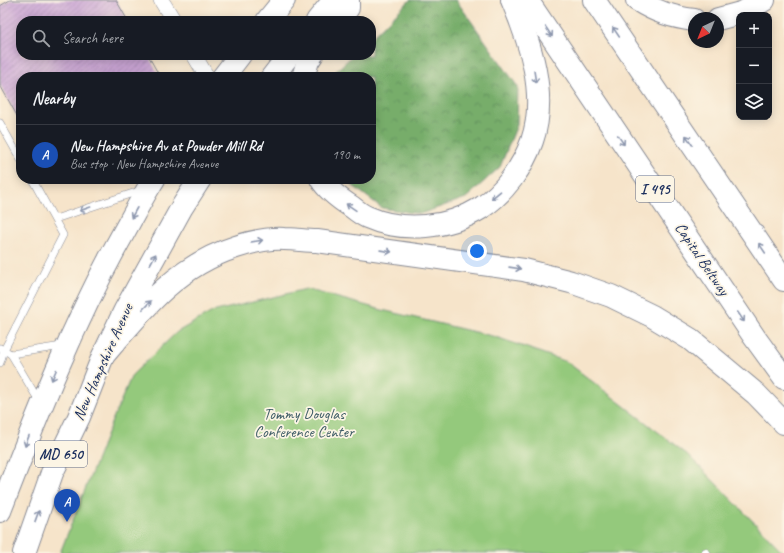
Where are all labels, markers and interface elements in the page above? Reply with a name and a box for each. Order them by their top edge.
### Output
north arrow [688,12,724,48]
map controls [736,12,772,120]
button: + [736,12,772,48]
search box [16,16,376,60]
icon: search [30,27,52,49]
one-way arrow [545,27,553,38]
one-way arrow [612,27,620,38]
text: Search here [62,29,123,48]
button: − [736,48,772,84]
one-way arrow [531,70,539,83]
button: layers [736,84,772,120]
text: Nearby [32,88,75,109]
one-way arrow [618,134,626,146]
one-way arrow [685,135,693,146]
text: New Hampshire Av at Powder Mill Rd [70,137,262,156]
text: A [42,147,48,163]
text: 190 m [332,147,360,163]
text: Bus stop · New Hampshire Avenue [70,156,218,172]
road number: I 495 [636,176,674,202]
one-way arrow [491,191,502,200]
one-way arrow [345,202,357,210]
one-way arrow [79,206,92,213]
one-way arrow [130,207,138,219]
street label: Capital Beltway [670,219,735,301]
one-way arrow [250,237,263,245]
your location [467,241,487,261]
one-way arrow [758,242,766,253]
one-way arrow [379,247,392,255]
one-way arrow [149,253,157,265]
one-way arrow [508,264,521,272]
street label: New Hampshire Avenue [68,299,138,423]
one-way arrow [142,300,152,310]
one-way arrow [737,312,745,323]
one-way arrow [50,368,57,380]
park label: Tommy Douglas Conference Center [254,404,355,442]
one-way arrow [23,434,30,446]
road number: MD 650 [35,441,87,467]
pin: A [54,489,80,522]
one-way arrow [33,511,41,523]

